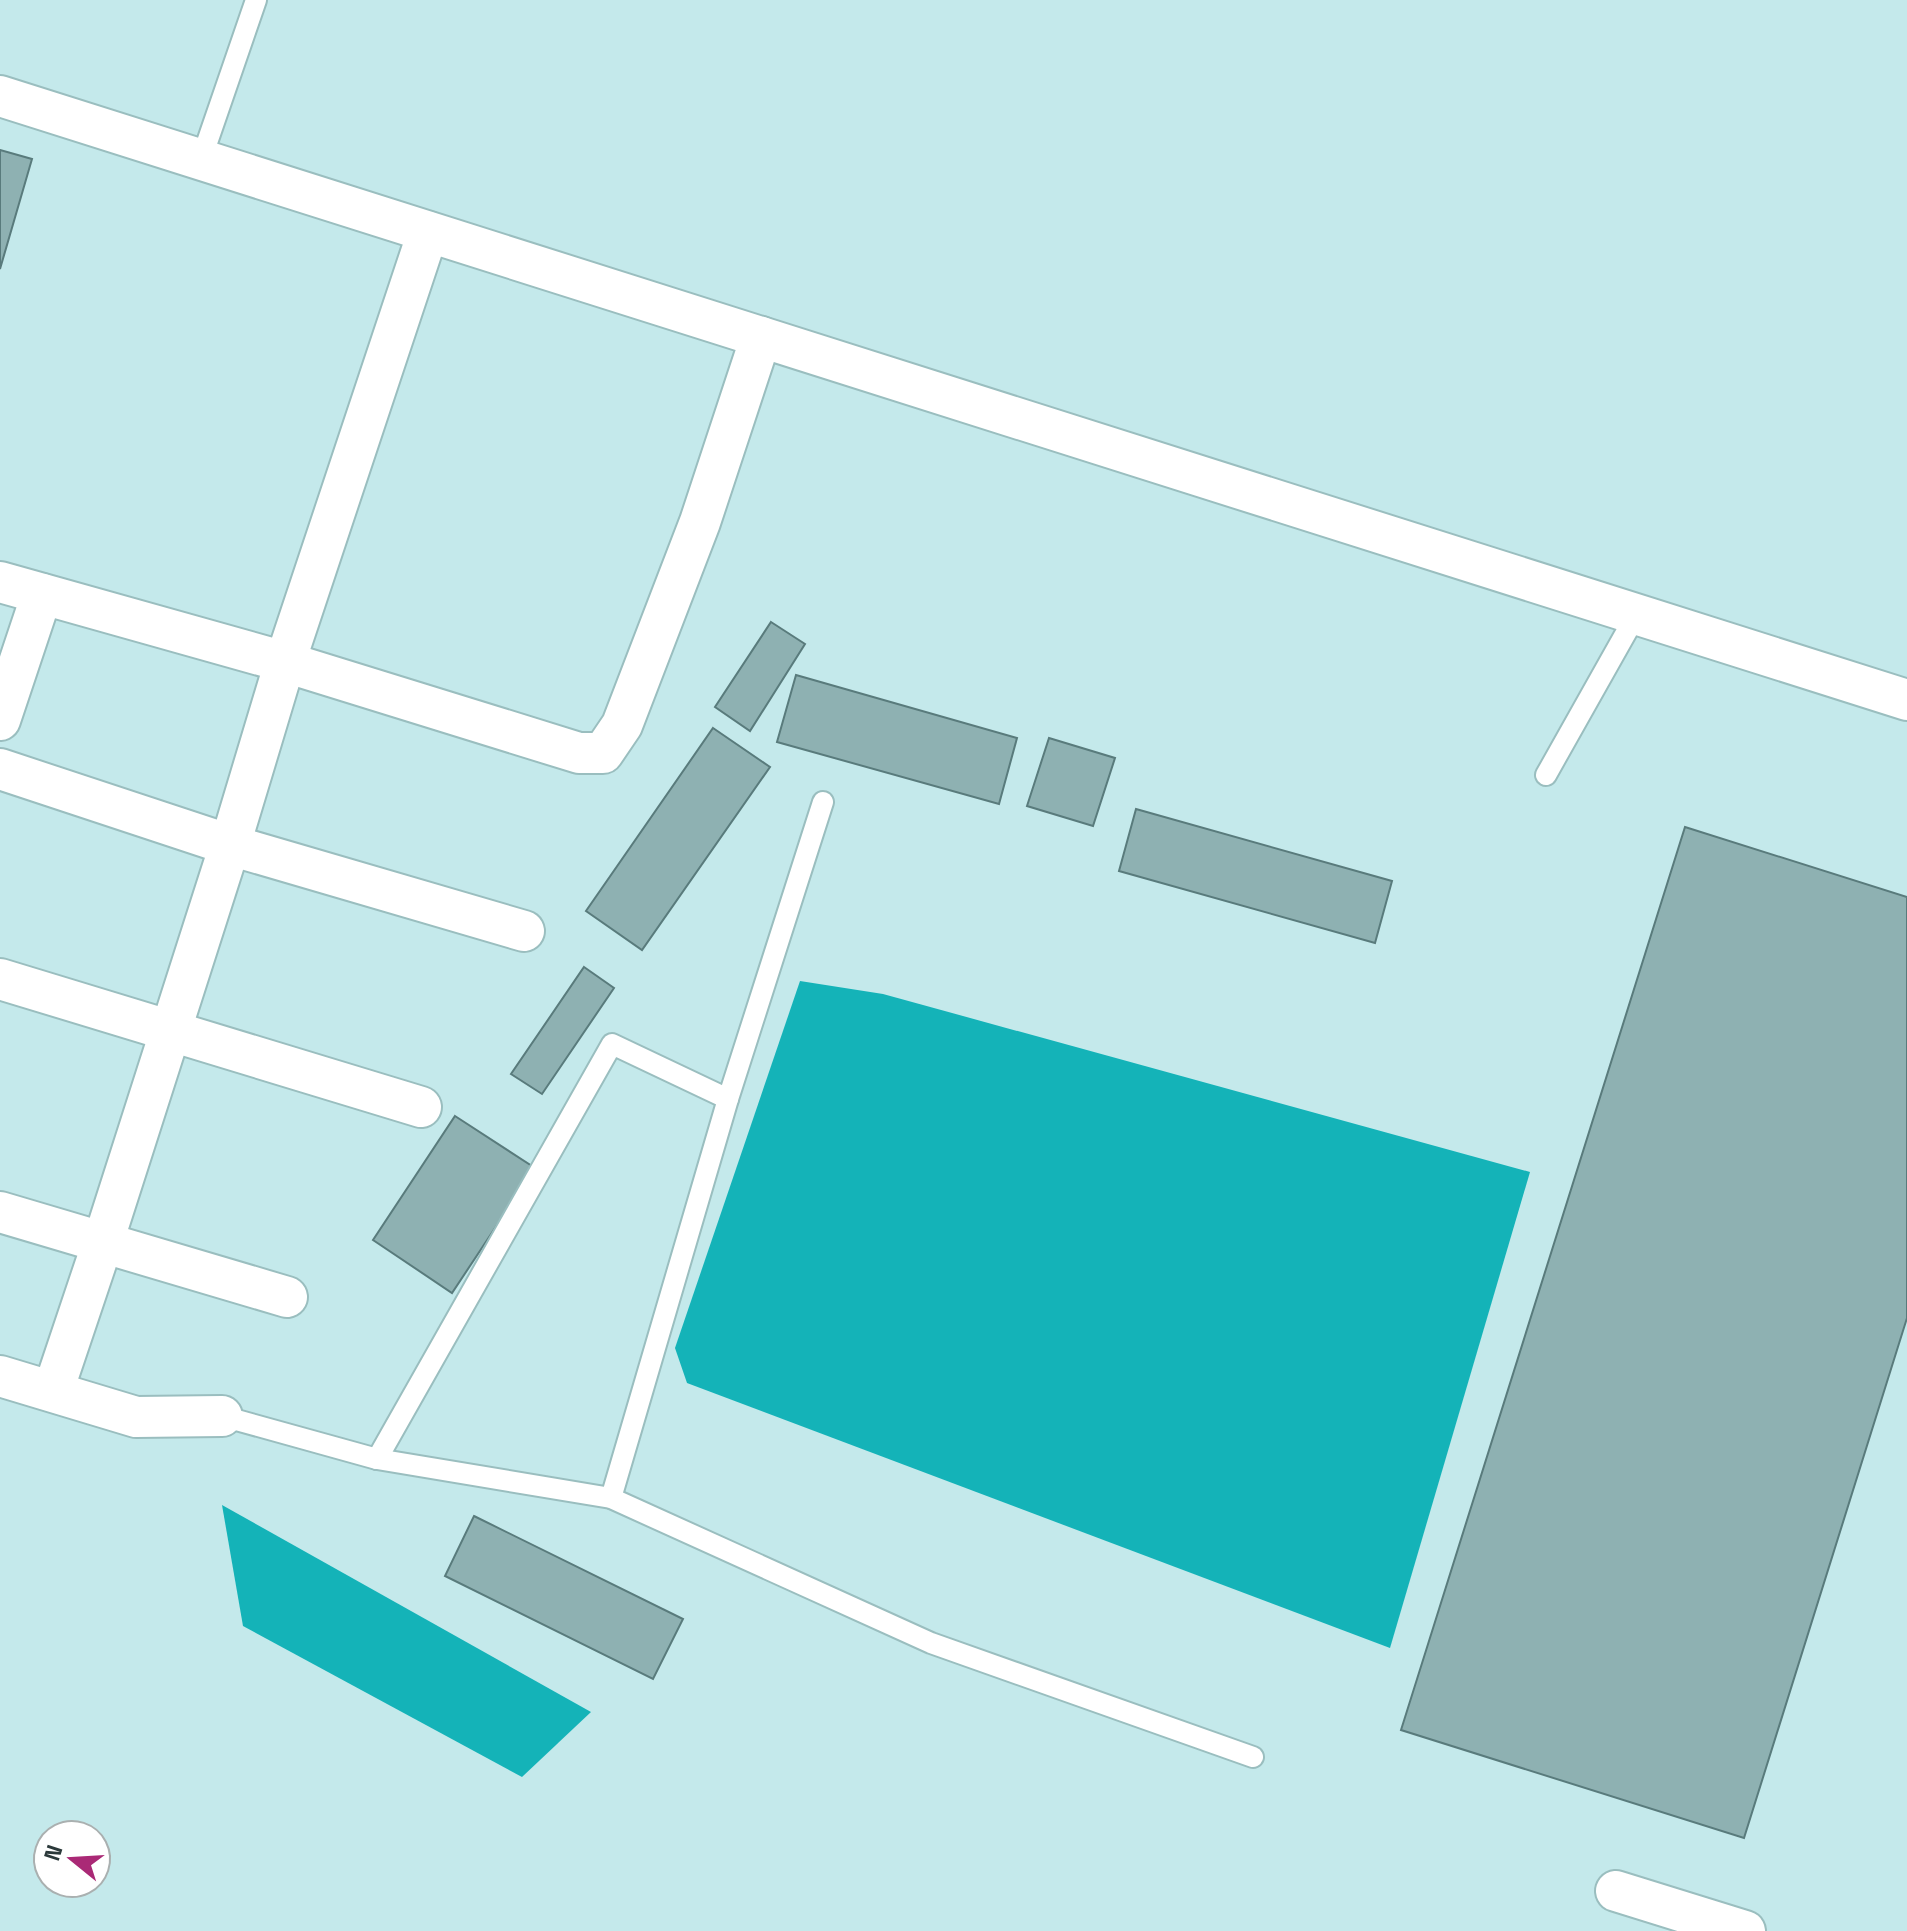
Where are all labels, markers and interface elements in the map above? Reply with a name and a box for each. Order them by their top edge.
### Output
north arrow [32,1819,112,1899]
text: N [37,1841,69,1864]

